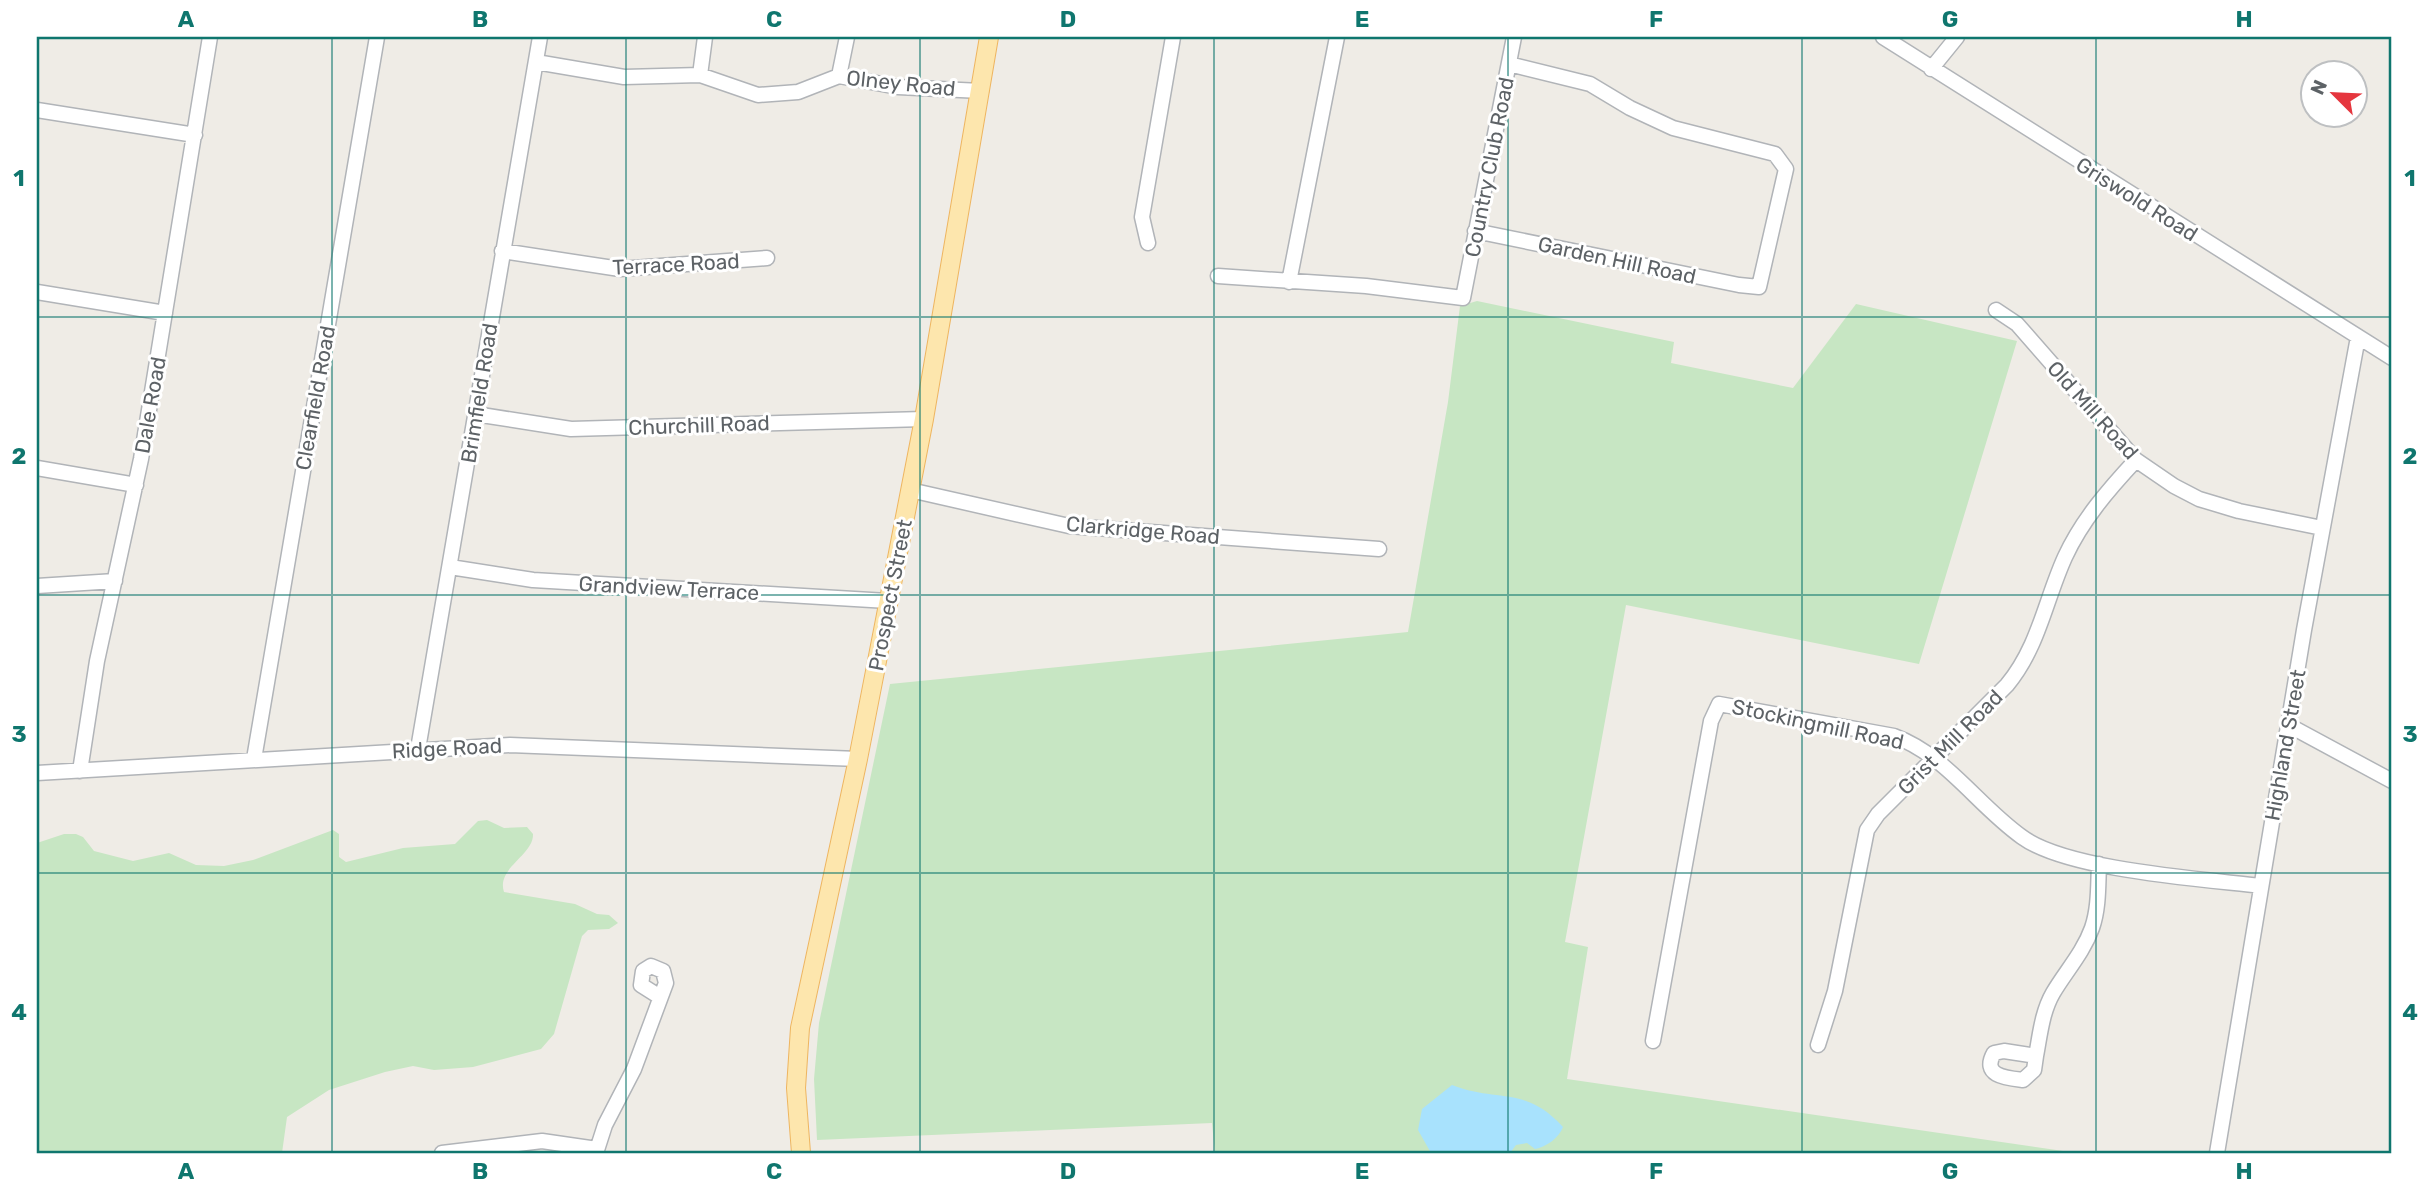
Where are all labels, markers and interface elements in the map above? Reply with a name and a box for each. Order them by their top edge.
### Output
text: A [178,5,195,33]
text: B [472,5,488,33]
text: C [766,5,782,33]
text: D [1060,5,1076,33]
text: E [1355,5,1369,33]
text: F [1649,5,1663,33]
text: G [1942,5,1958,33]
text: H [2235,5,2253,33]
north arrow [2300,60,2370,130]
street label: Olney Road [845,65,957,101]
street label: Country Club Road [1459,75,1519,259]
text: N [2306,76,2332,98]
street label: Griswold Road [2071,152,2203,246]
text: 1 [13,164,25,192]
text: 1 [2404,164,2416,192]
street label: Garden Hill Road [1536,231,1698,289]
street label: Terrace Road [612,248,740,280]
street label: Brimfield Road [456,321,502,465]
street label: Clearfield Road [290,324,340,472]
street label: Dale Road [129,355,171,455]
street label: Old Mill Road [2042,356,2144,464]
street label: Churchill Road [628,410,770,440]
text: 2 [12,442,26,470]
text: 2 [2403,442,2417,470]
street label: Clarkridge Road [1065,511,1221,549]
street label: Prospect Street [863,517,917,673]
street label: Grandview Terrace [578,571,760,605]
street label: Highland Street [2259,667,2311,823]
street label: Grist Mill Road [1892,684,2008,800]
street label: Stockingmill Road [1730,694,1906,754]
text: 3 [11,720,27,748]
text: 3 [2402,720,2418,748]
street label: Ridge Road [391,733,503,763]
text: 4 [11,998,27,1026]
text: 4 [2402,998,2418,1026]
text: A [178,1157,195,1185]
text: B [472,1157,488,1185]
text: C [766,1157,782,1185]
text: D [1060,1157,1076,1185]
text: E [1355,1157,1369,1185]
text: F [1649,1157,1663,1185]
text: G [1942,1157,1958,1185]
text: H [2235,1157,2253,1185]

